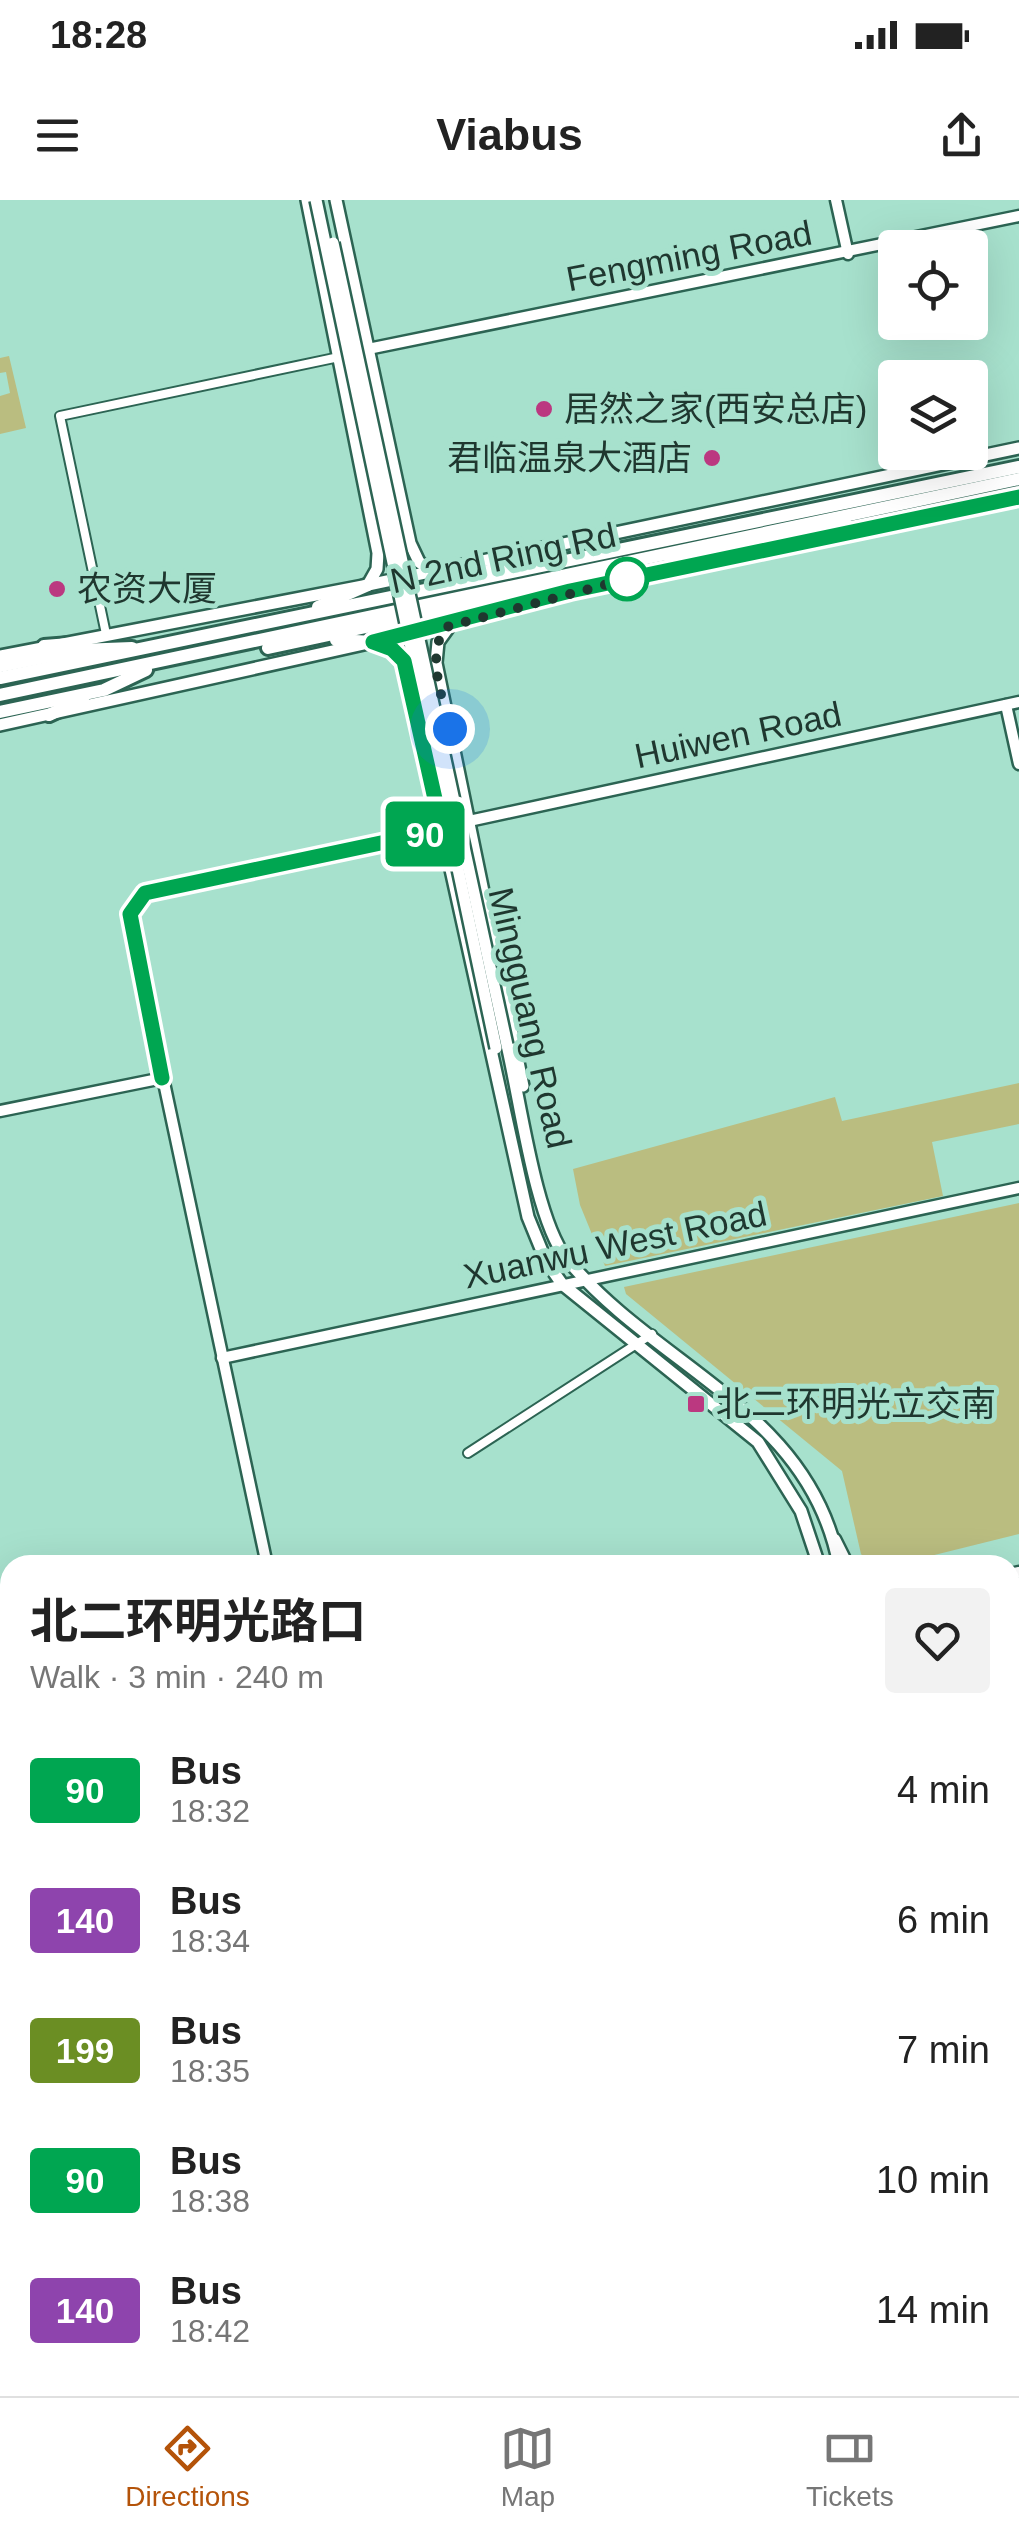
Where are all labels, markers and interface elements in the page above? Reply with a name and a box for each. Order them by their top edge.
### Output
text: 18:28 [50,14,147,56]
icon: menu [30,108,85,163]
icon: share [934,108,989,163]
text: Viabus [436,109,583,160]
street label: Fengming Road [563,213,815,298]
map controls [878,230,988,470]
button: locate [878,230,988,340]
button: layers [878,360,988,470]
place label: 居然之家(西安总店) [564,389,867,428]
marker: 居然之家(西安总店) [533,398,555,420]
place label: 君临温泉大酒店 [447,438,692,477]
marker: 君临温泉大酒店 [701,447,723,469]
street label: N 2nd Ring Rd [387,515,619,600]
unlabelled marker [606,558,648,600]
place label: 农资大厦 [77,569,217,608]
marker: 农资大厦 [46,578,68,600]
street label: Huiwen Road [631,694,845,775]
your location [425,704,475,754]
line badge: 90 [380,802,470,866]
text: 90 [406,815,444,854]
street label: Mingguang Road [482,884,579,1152]
street label: Xuanwu West Road [460,1193,770,1296]
place label: 北二环明光立交南 [716,1384,996,1423]
marker: 北二环明光立交南 [685,1393,707,1415]
button: heart [885,1588,990,1693]
text: 北二环明光路口 [30,1595,366,1648]
text: Walk · 3 min · 240 m [30,1659,324,1695]
text: Bus [170,1750,242,1792]
text: 4 min [897,1769,990,1811]
text: 90 [66,1771,104,1810]
text: 18:32 [170,1793,250,1829]
text: Bus [170,1880,242,1922]
text: 6 min [897,1899,990,1941]
text: 140 [56,1901,114,1940]
text: 18:34 [170,1923,250,1959]
text: Bus [170,2010,242,2052]
text: 7 min [897,2029,990,2071]
text: 199 [56,2031,114,2070]
text: 18:35 [170,2053,250,2089]
text: Bus [170,2140,242,2182]
text: 10 min [876,2159,990,2201]
text: 90 [66,2161,104,2200]
text: 18:38 [170,2183,250,2219]
text: Bus [170,2270,242,2312]
text: 14 min [876,2289,990,2331]
text: 140 [56,2291,114,2330]
text: 18:42 [170,2313,250,2349]
tab: Directions [125,2421,250,2513]
tab: Map [500,2421,555,2513]
tab: Tickets [806,2421,894,2513]

